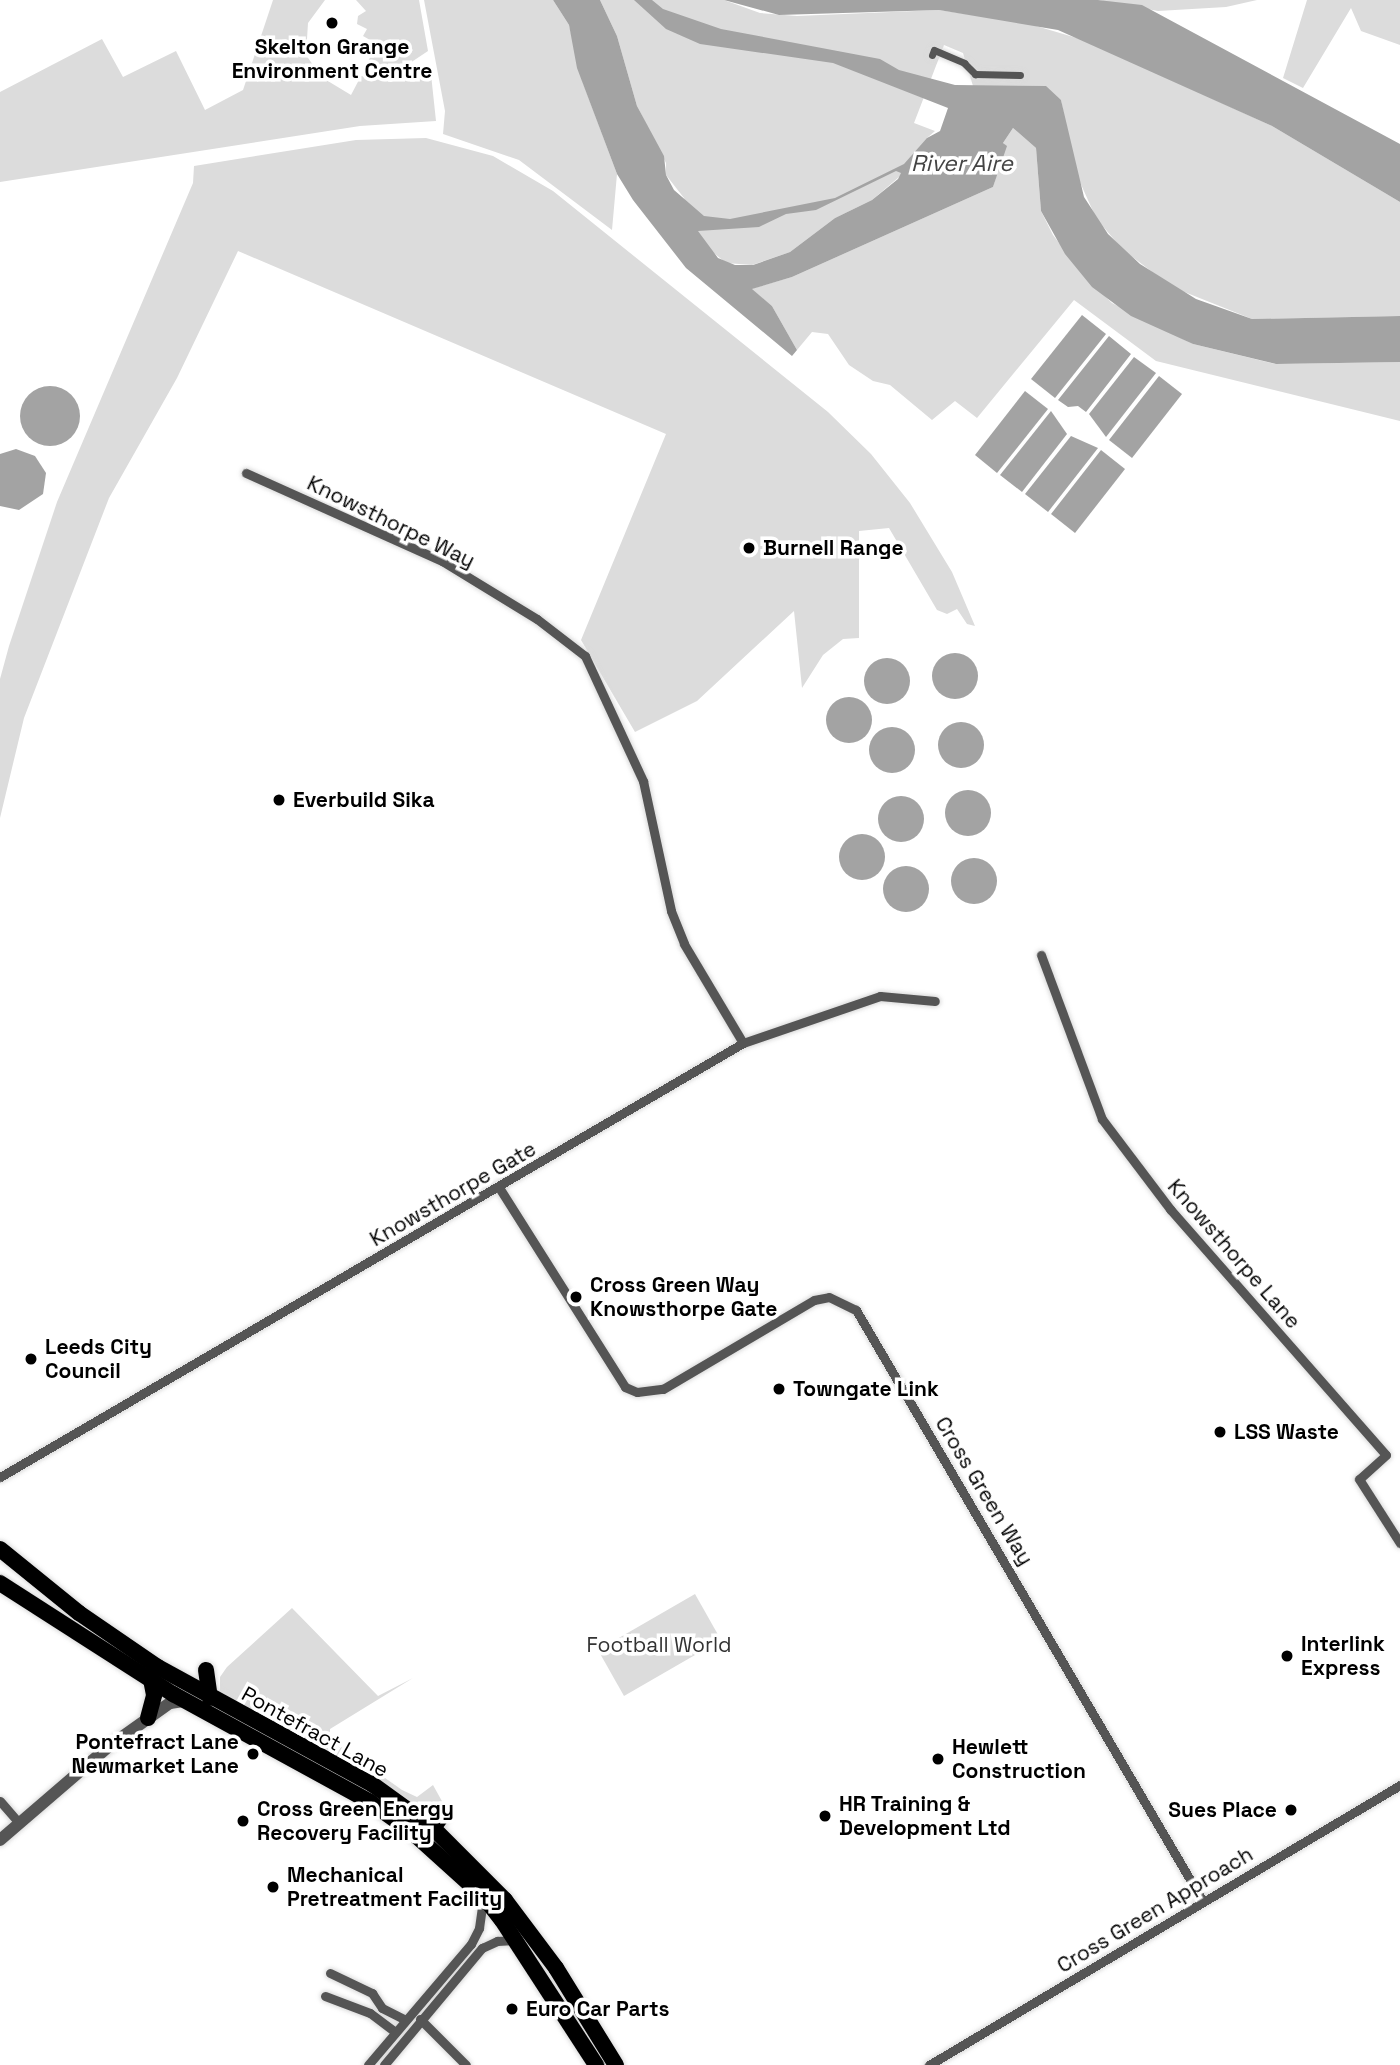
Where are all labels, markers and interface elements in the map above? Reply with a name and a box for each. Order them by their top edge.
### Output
marker: Skelton Grange Environment Centre [324,15,340,31]
place label: Skelton Grange Environment Centre [232,34,432,84]
water label: River Aire [911,149,1013,177]
street label: Knowsthorpe Way [303,470,479,574]
place label: Burnell Range [763,535,904,561]
marker: Burnell Range [741,540,757,556]
place label: Everbuild Sika [293,787,435,813]
marker: Everbuild Sika [271,792,287,808]
street label: Knowsthorpe Gate [365,1136,541,1252]
street label: Knowsthorpe Lane [1162,1174,1306,1334]
place label: Cross Green Way Knowsthorpe Gate [590,1272,777,1322]
marker: Cross Green Way Knowsthorpe Gate [568,1289,584,1305]
place label: Leeds City Council [45,1334,152,1384]
marker: Leeds City Council [23,1351,39,1367]
place label: Towngate Link [793,1376,939,1402]
marker: Towngate Link [771,1381,787,1397]
street label: Cross Green Way [930,1412,1038,1570]
place label: LSS Waste [1234,1419,1339,1445]
marker: LSS Waste [1212,1424,1228,1440]
place label: Interlink Express [1301,1631,1385,1681]
park label: Football World [586,1632,732,1658]
marker: Interlink Express [1279,1648,1295,1664]
street label: Pontefract Lane [237,1681,393,1783]
place label: Pontefract Lane Newmarket Lane [72,1729,239,1779]
place label: Hewlett Construction [952,1734,1086,1784]
marker: Pontefract Lane Newmarket Lane [245,1746,261,1762]
marker: Hewlett Construction [930,1751,946,1767]
place label: HR Training & Development Ltd [839,1791,1011,1841]
place label: Cross Green Energy Recovery Facility [257,1796,454,1846]
place label: Sues Place [1168,1797,1277,1823]
marker: Sues Place [1283,1802,1299,1818]
marker: HR Training & Development Ltd [817,1808,833,1824]
marker: Cross Green Energy Recovery Facility [235,1813,251,1829]
street label: Cross Green Approach [1052,1841,1258,1979]
place label: Mechanical Pretreatment Facility [287,1862,502,1912]
marker: Mechanical Pretreatment Facility [265,1879,281,1895]
place label: Euro Car Parts [526,1996,670,2022]
marker: Euro Car Parts [504,2001,520,2017]

